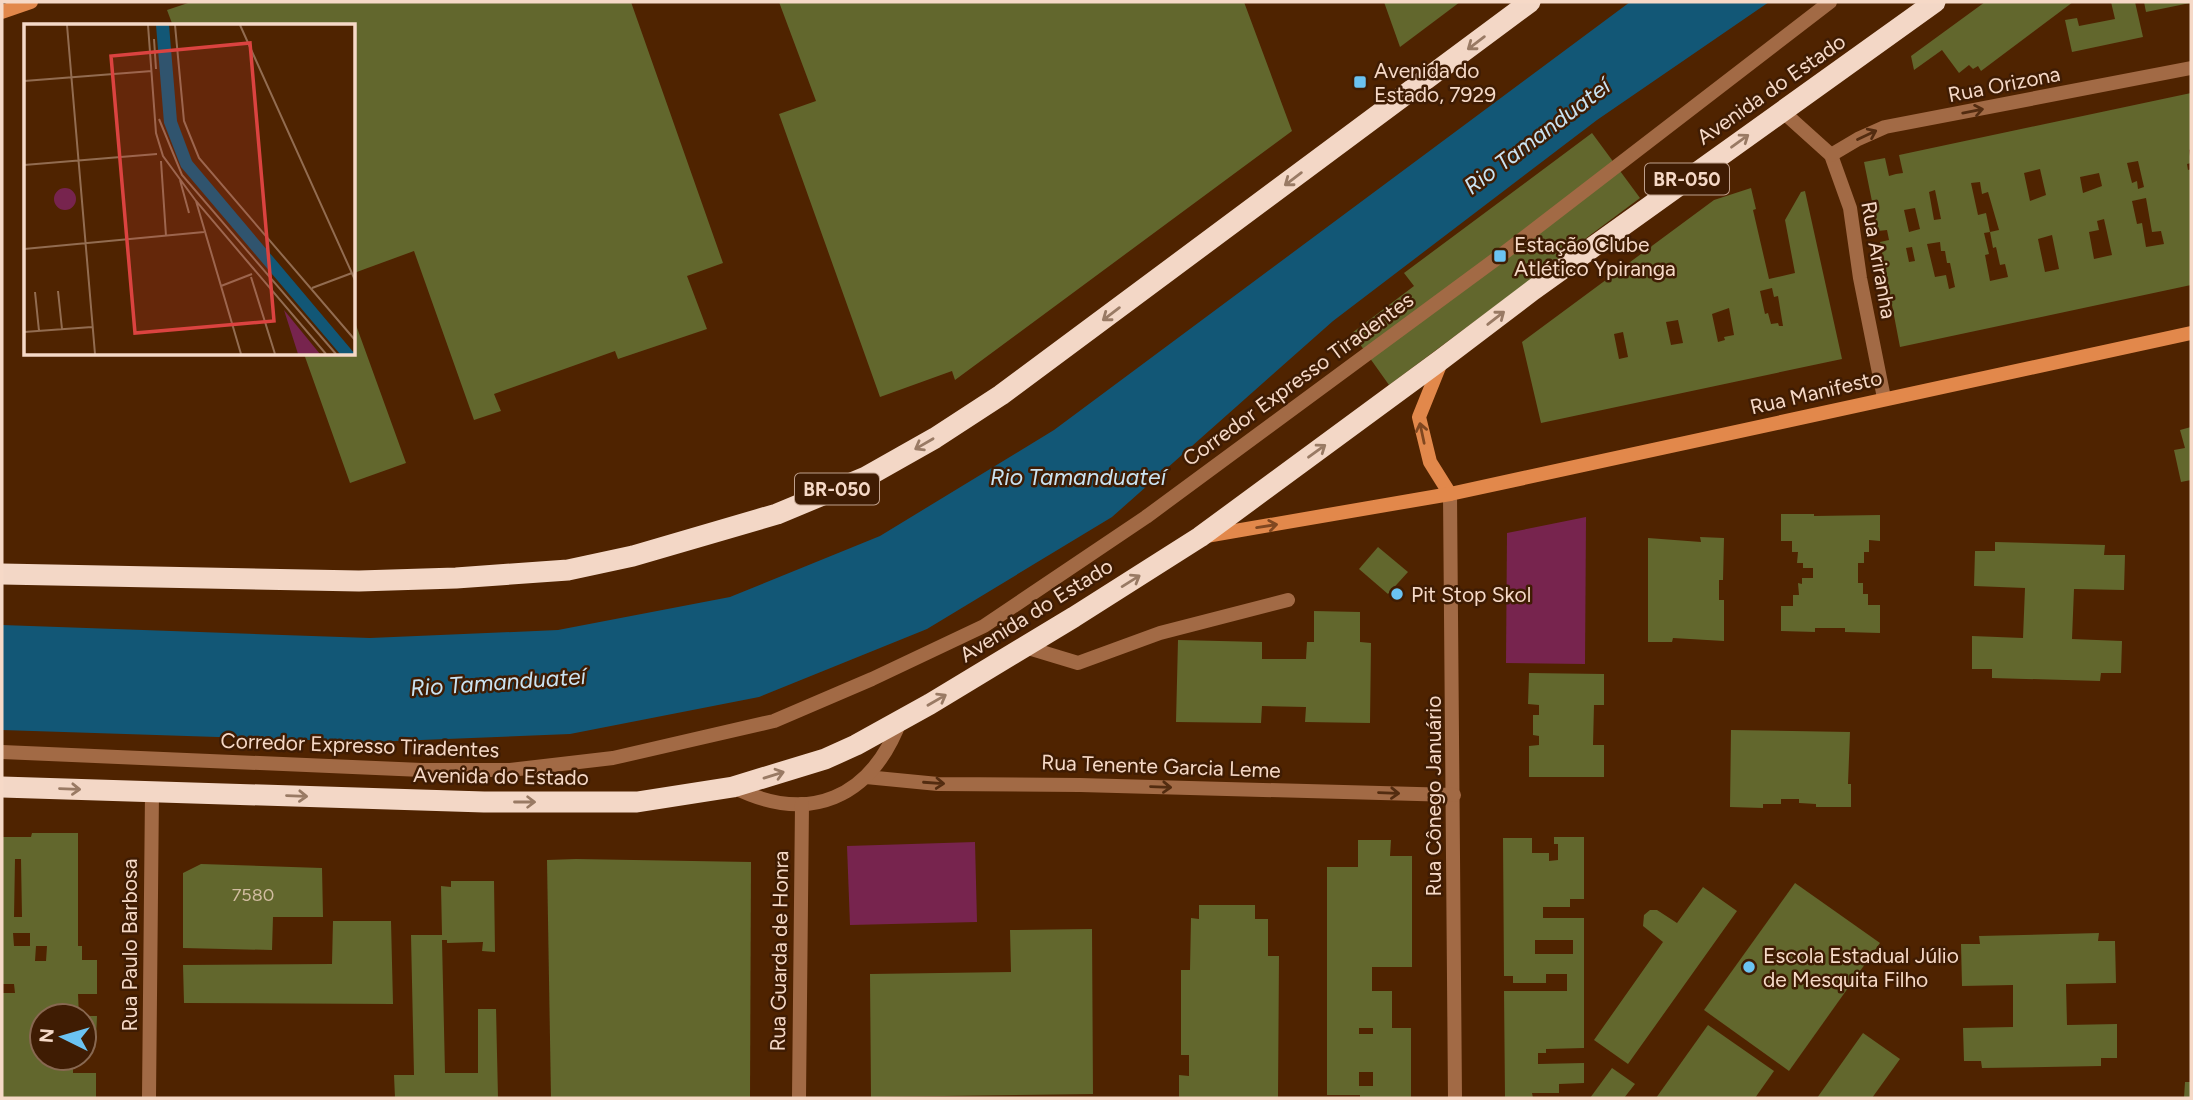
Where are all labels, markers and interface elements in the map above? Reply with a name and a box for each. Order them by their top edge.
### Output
inset map [24,24,355,355]
street label: Avenida do Estado [1692,28,1850,150]
one-way arrow [1467,35,1486,50]
place label: Avenida do Estado, 7929 [1374,58,1496,107]
street label: Rua Orizona [1946,61,2062,107]
water label: Rio Tamanduateí [1458,70,1618,200]
marker: Avenida do Estado, 7929 [1352,74,1368,90]
one-way arrow [1961,104,1984,118]
one-way arrow [1856,128,1877,141]
one-way arrow [1730,134,1749,149]
road number: BR-050 [1645,164,1729,195]
one-way arrow [1284,171,1303,186]
street label: Rua Ariranha [1856,199,1902,321]
place label: Estação Clube Atlético Ypiranga [1514,232,1676,281]
marker: Estação Clube Atlético Ypiranga [1492,248,1508,264]
street label: Corredor Expresso Tiradentes [1178,287,1418,471]
one-way arrow [1101,306,1120,321]
one-way arrow [1487,310,1505,325]
street label: Rua Manifesto [1748,365,1884,419]
one-way arrow [1415,422,1429,445]
one-way arrow [914,438,935,451]
one-way arrow [1307,444,1326,458]
water label: Rio Tamanduateí [990,463,1169,491]
road number: BR-050 [795,474,879,504]
one-way arrow [1255,519,1278,532]
street label: Avenida do Estado [955,553,1117,667]
one-way arrow [1120,573,1140,587]
place label: Pit Stop Skol [1411,582,1531,607]
marker: Pit Stop Skol [1389,586,1405,602]
water label: Rio Tamanduateí [409,662,589,702]
one-way arrow [926,692,946,706]
street label: Rua Cônego Januário [1421,696,1446,896]
street label: Corredor Expresso Tiradentes [220,728,500,762]
street label: Rua Tenente Garcia Leme [1041,749,1281,783]
street label: Avenida do Estado [413,762,589,790]
one-way arrow [762,767,784,780]
one-way arrow [922,777,945,790]
one-way arrow [1150,781,1173,794]
one-way arrow [58,783,81,796]
one-way arrow [1377,786,1400,800]
one-way arrow [286,790,309,803]
one-way arrow [513,795,536,809]
street label: Rua Guarda de Honra [765,850,793,1052]
street label: Rua Paulo Barbosa [117,859,142,1031]
house number: 7580 [232,884,274,906]
place label: Escola Estadual Júlio de Mesquita Filho [1763,943,1959,992]
marker: Escola Estadual Júlio de Mesquita Filho [1741,959,1757,975]
north arrow [28,1002,98,1072]
text: N [34,1027,59,1044]

